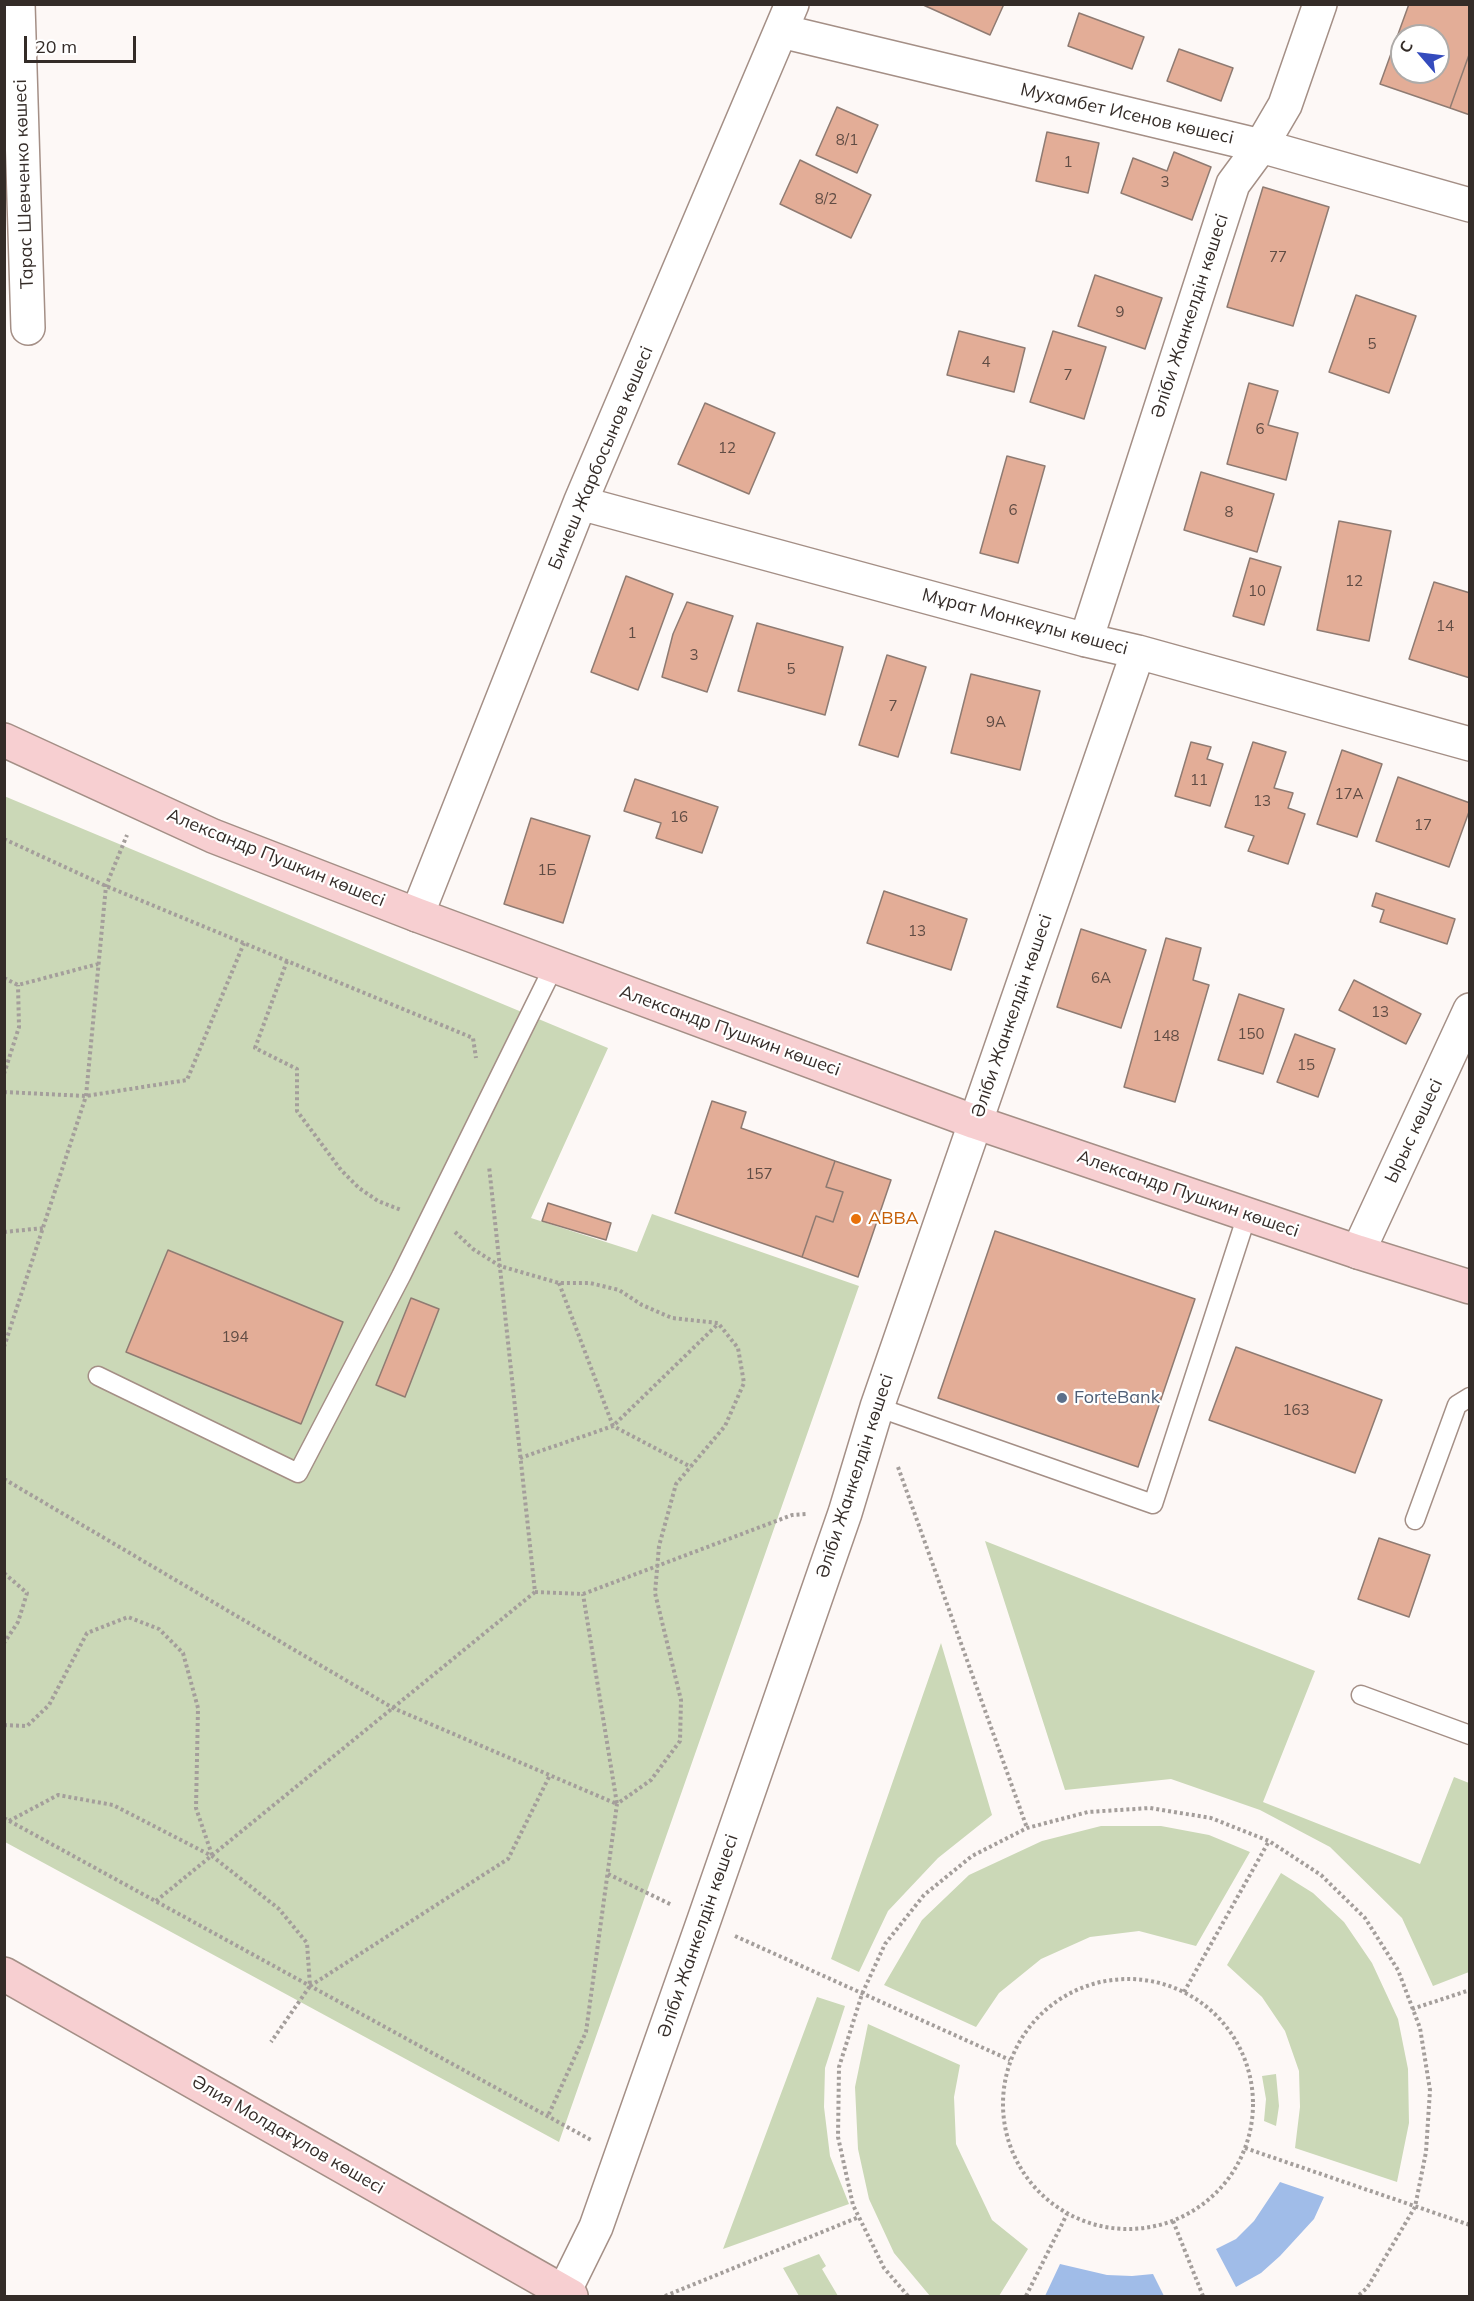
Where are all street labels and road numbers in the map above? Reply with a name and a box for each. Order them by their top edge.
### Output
street label: Тарас Шевченко көшесі [10,79,38,289]
street label: Мухамбет Исенов көшесі [1018,79,1236,149]
street label: Әліби Жанкелдін көшесі [1147,211,1233,421]
street label: Бинеш Жарбосынов көшесі [544,343,658,573]
street label: Мұрат Монкеұлы көшесі [920,584,1130,660]
street label: Александр Пушкин көшесі [164,804,388,912]
street label: Әліби Жанкелдін көшесі [967,912,1057,1120]
street label: Александр Пушкин көшесі [617,981,843,1081]
street label: Ырыс көшесі [1380,1076,1448,1186]
street label: Александр Пушкин көшесі [1074,1146,1302,1242]
street label: Әліби Жанкелдін көшесі [812,1371,898,1581]
street label: Әліби Жанкелдін көшесі [653,1832,743,2040]
street label: Әлия Молдағұлов көшесі [188,2071,388,2199]

